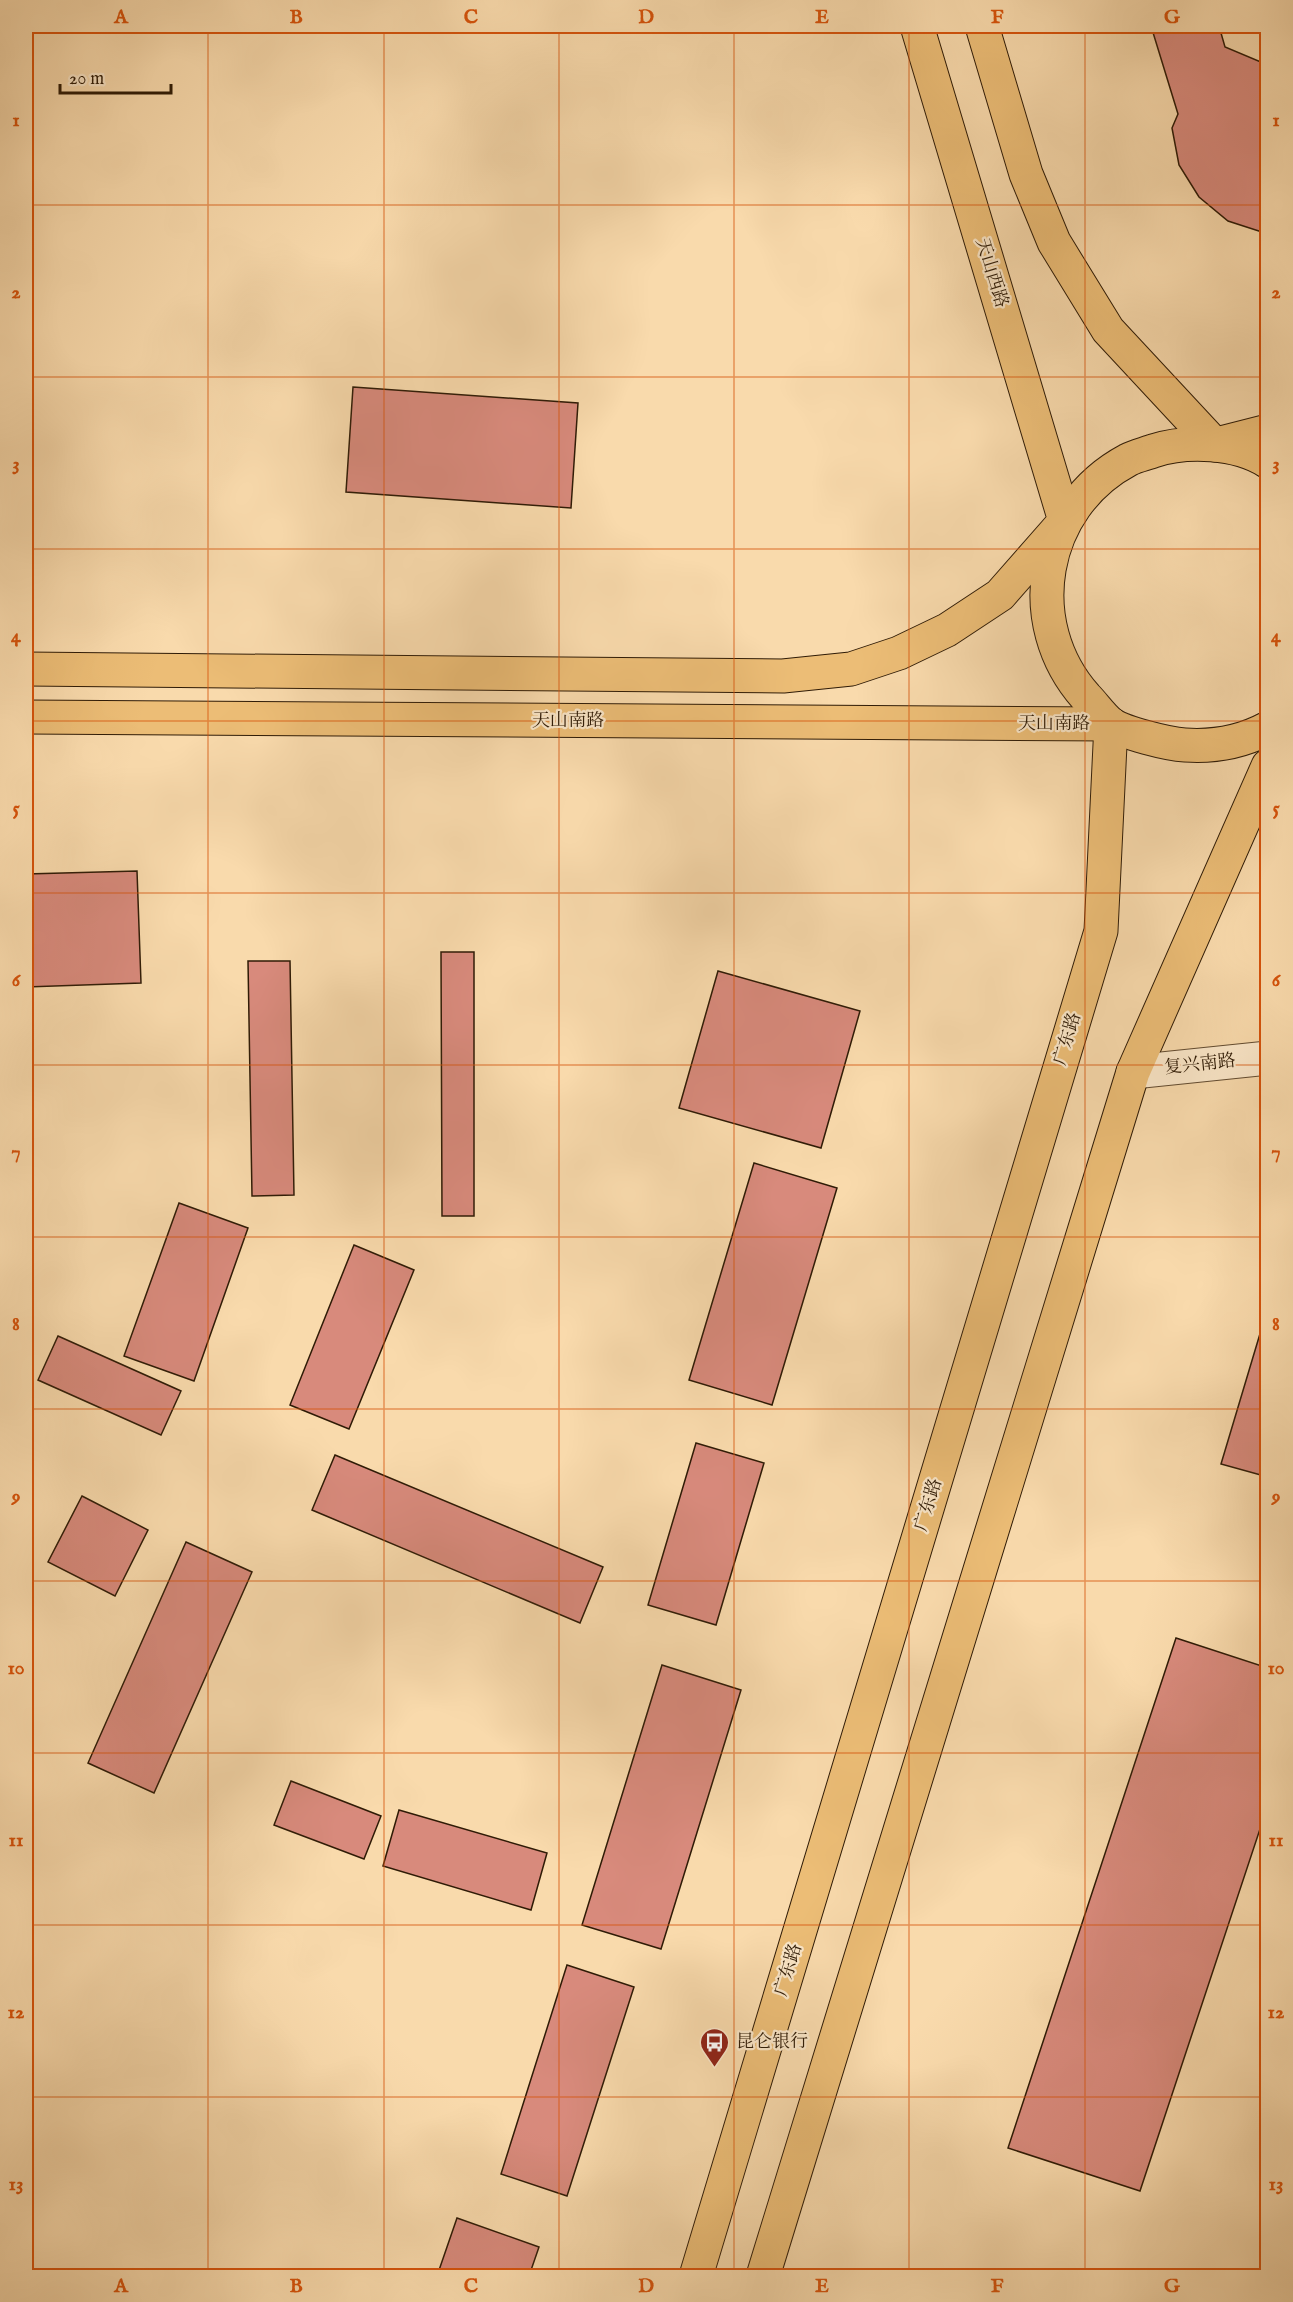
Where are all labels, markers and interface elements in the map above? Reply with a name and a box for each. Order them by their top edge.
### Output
text: A [113,5,129,30]
text: B [289,5,303,30]
text: C [464,5,478,30]
text: D [638,5,654,30]
text: E [815,5,829,30]
text: F [991,5,1004,30]
text: G [1164,5,1181,30]
scale bar [60,57,171,95]
text: 20 m [69,68,104,91]
text: 1 [12,108,20,133]
text: 1 [1272,108,1280,133]
street label: 天山西路 [969,235,1013,311]
text: 2 [11,280,21,305]
text: 2 [1271,280,1281,305]
text: 3 [12,452,20,477]
text: 3 [1272,452,1280,477]
text: 4 [11,624,22,649]
text: 4 [1271,624,1282,649]
street label: 天山南路 [532,710,604,733]
street label: 天山南路 [1018,713,1090,736]
text: 5 [12,796,20,821]
text: 5 [1272,796,1280,821]
text: 6 [12,968,22,993]
text: 6 [1272,968,1282,993]
street label: 广东路 [1049,1010,1087,1068]
street label: 复兴南路 [1163,1050,1237,1080]
text: 7 [11,1140,21,1165]
text: 7 [1271,1140,1281,1165]
text: 8 [12,1312,20,1337]
text: 8 [1272,1312,1280,1337]
street label: 广东路 [910,1476,948,1534]
text: 9 [11,1484,21,1509]
text: 9 [1271,1484,1281,1509]
text: 10 [7,1656,25,1681]
text: 10 [1267,1656,1285,1681]
text: 11 [9,1828,23,1853]
text: 11 [1269,1828,1283,1853]
street label: 广东路 [770,1941,808,1999]
text: 12 [8,2000,25,2025]
text: 12 [1268,2000,1285,2025]
bus stop icon: 昆仑银行 [699,2026,731,2068]
place label: 昆仑银行 [736,2031,808,2054]
text: 13 [9,2172,23,2197]
text: 13 [1269,2172,1283,2197]
text: A [113,2274,129,2299]
text: B [289,2274,303,2299]
text: C [464,2274,478,2299]
text: D [638,2274,654,2299]
text: E [815,2274,829,2299]
text: F [991,2274,1004,2299]
text: G [1164,2274,1181,2299]

